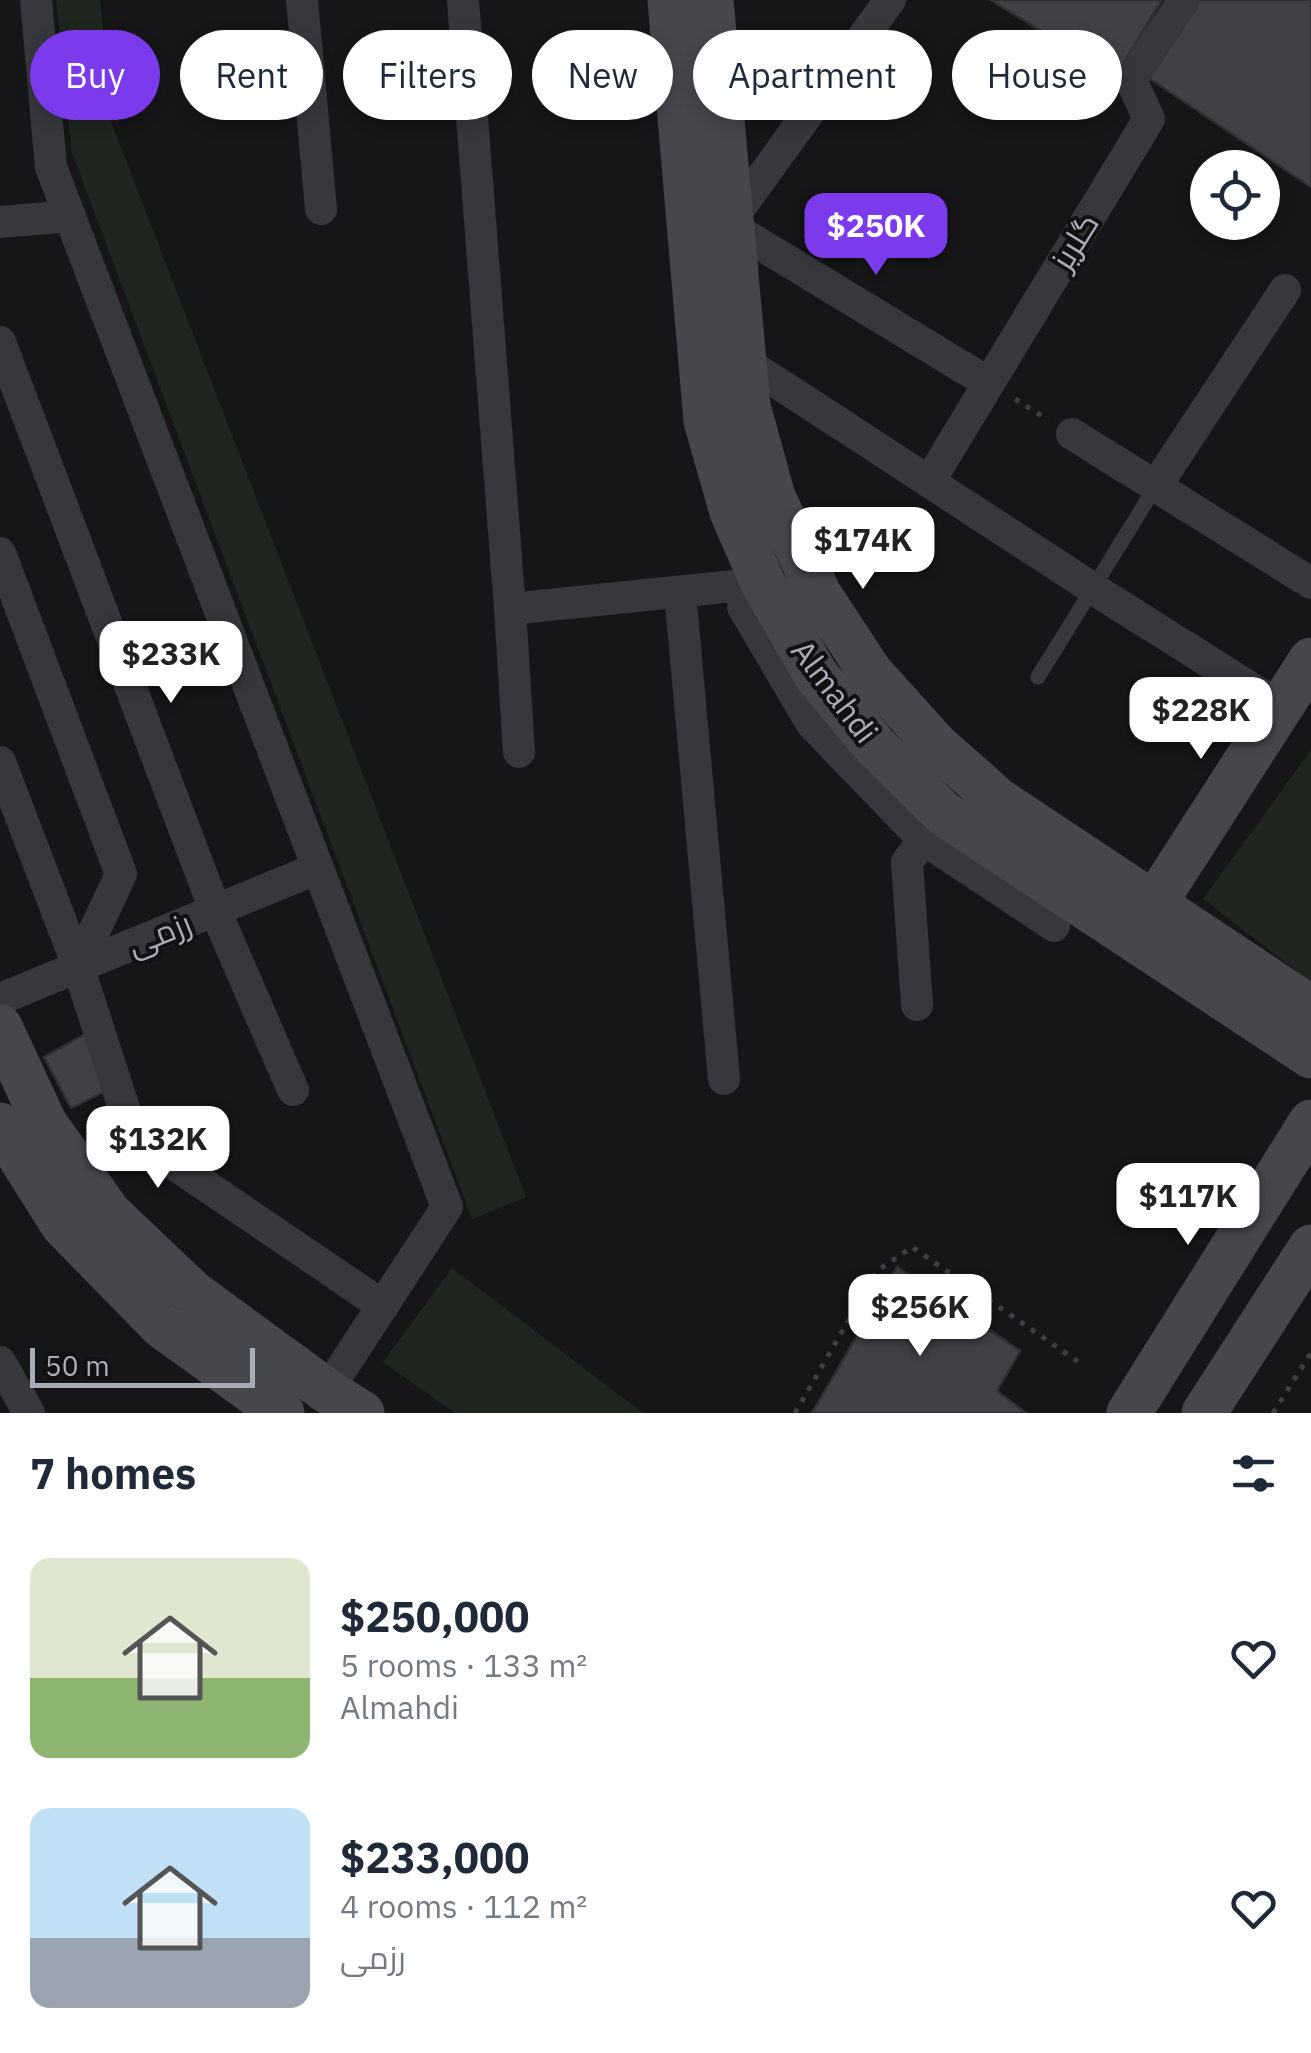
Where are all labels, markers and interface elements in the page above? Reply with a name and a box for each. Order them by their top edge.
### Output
chip: Buy [30,30,160,120]
chip: Rent [180,30,323,120]
chip: Filters [343,30,512,120]
chip: New [532,30,673,120]
chip: Apartment [693,30,932,120]
chip: House [952,30,1122,120]
map controls [1190,150,1280,240]
button: locate [1190,150,1280,240]
pin: $250K [806,193,946,278]
text: $250K [826,204,926,246]
street label: گلریز [1039,205,1107,279]
pin: $174K [793,507,933,592]
text: $174K [813,518,913,560]
pin: $233K [101,621,241,706]
street label: Almahdi [782,631,888,751]
text: $233K [121,632,221,674]
pin: $228K [1131,677,1271,762]
text: $228K [1151,688,1251,730]
street label: رزمی [121,901,197,965]
pin: $132K [88,1106,228,1191]
text: $132K [108,1117,208,1159]
pin: $117K [1118,1163,1258,1248]
text: $117K [1138,1174,1238,1216]
pin: $256K [850,1274,990,1359]
text: $256K [870,1285,970,1327]
scale bar [30,1343,255,1388]
text: 50 m [45,1347,110,1384]
text: 7 homes [30,1446,196,1501]
icon: filters [1226,1446,1281,1501]
text: $250,000 [340,1589,529,1644]
icon: home [110,1598,230,1718]
icon: heart [1226,1631,1281,1686]
text: 5 rooms · 133 m² [340,1644,587,1686]
text: Almahdi [340,1686,459,1728]
text: $233,000 [340,1830,529,1885]
icon: home [110,1848,230,1968]
icon: heart [1226,1881,1281,1936]
text: 4 rooms · 112 m² [340,1885,587,1927]
text: رزمی [340,1936,406,1978]

